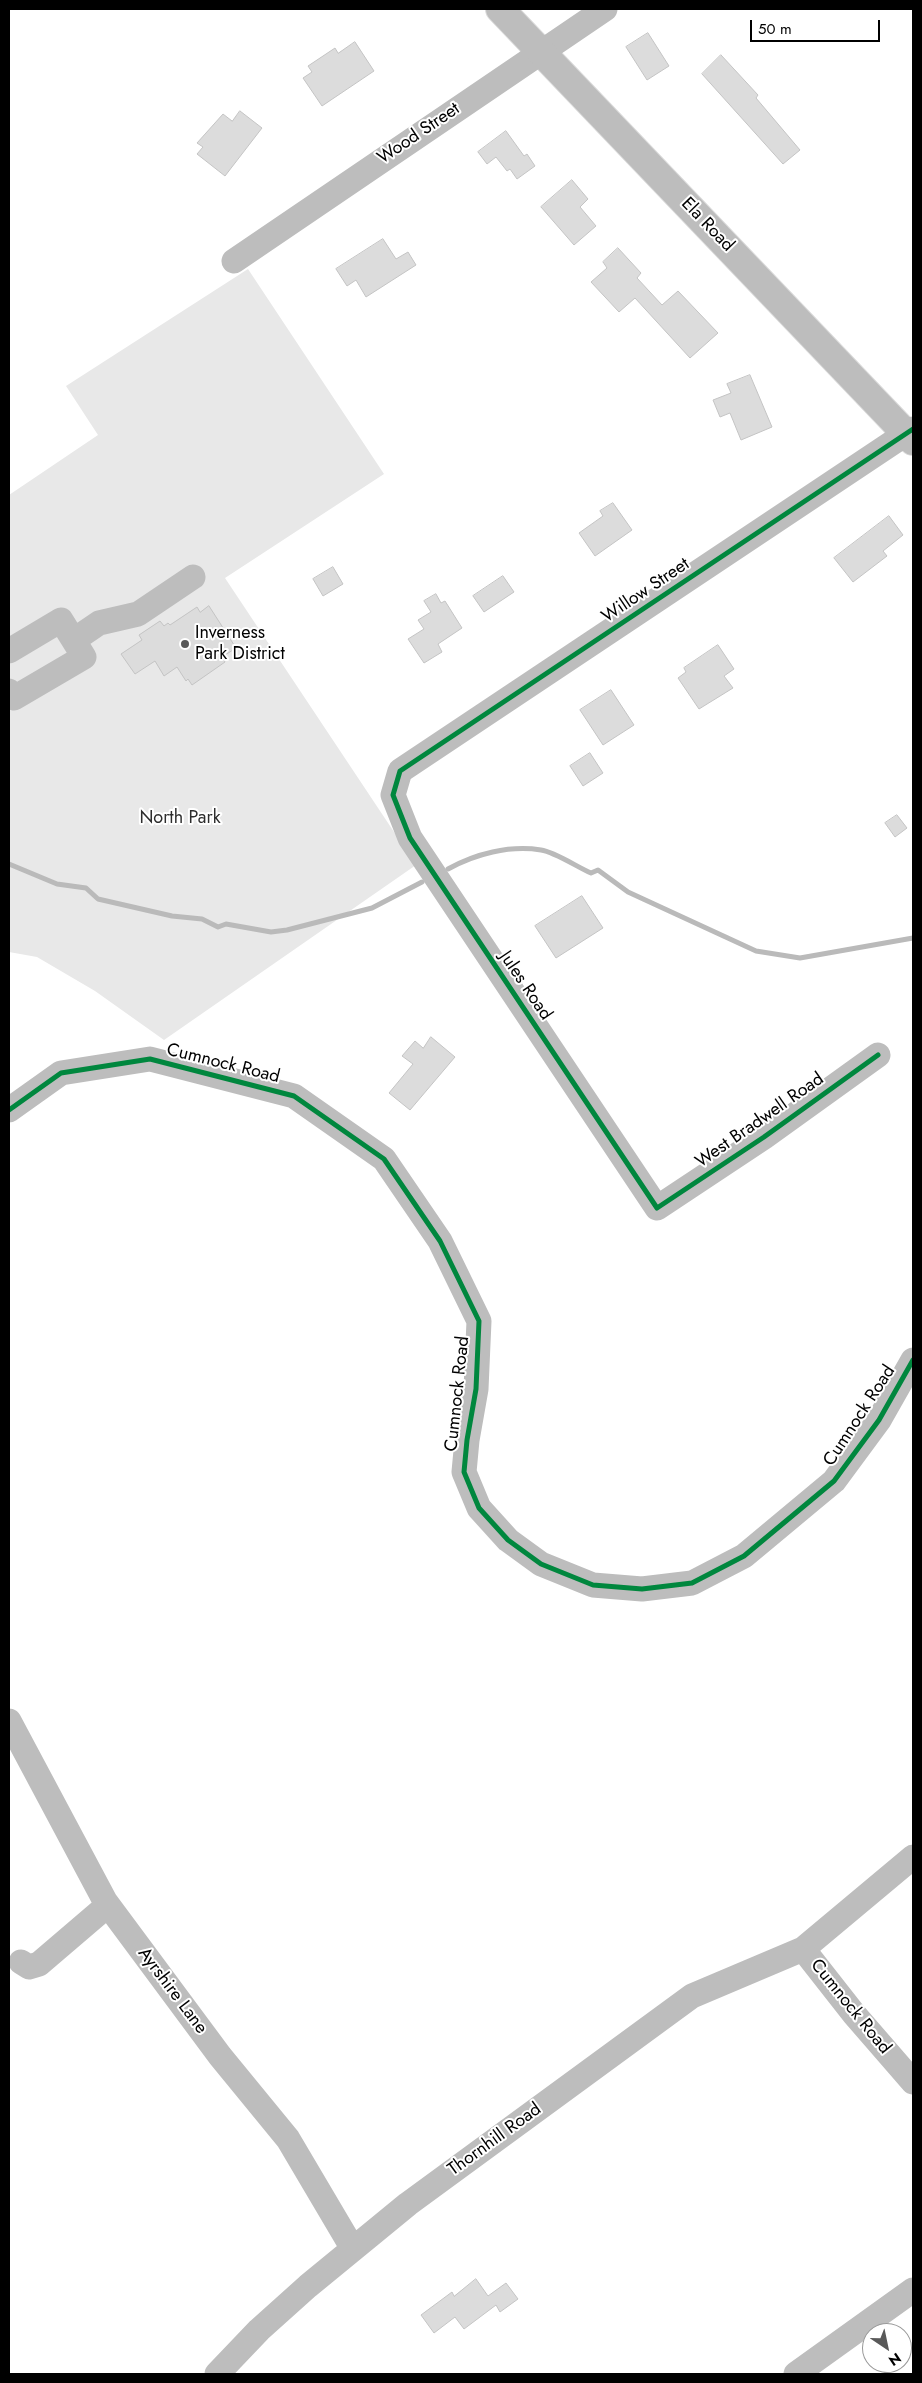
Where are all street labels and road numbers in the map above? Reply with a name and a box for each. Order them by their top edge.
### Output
street label: Wood Street [374,99,464,169]
street label: Ela Road [676,193,738,257]
street label: Willow Street [598,554,694,628]
street label: Jules Road [494,947,556,1025]
street label: Cumnock Road [164,1040,282,1088]
street label: West Bradwell Road [692,1069,828,1173]
street label: Cumnock Road [441,1335,475,1453]
street label: Cumnock Road [819,1362,901,1470]
street label: Ayrshire Lane [133,1944,211,2038]
street label: Cumnock Road [805,1955,895,2059]
street label: Thornhill Road [444,2099,546,2181]

